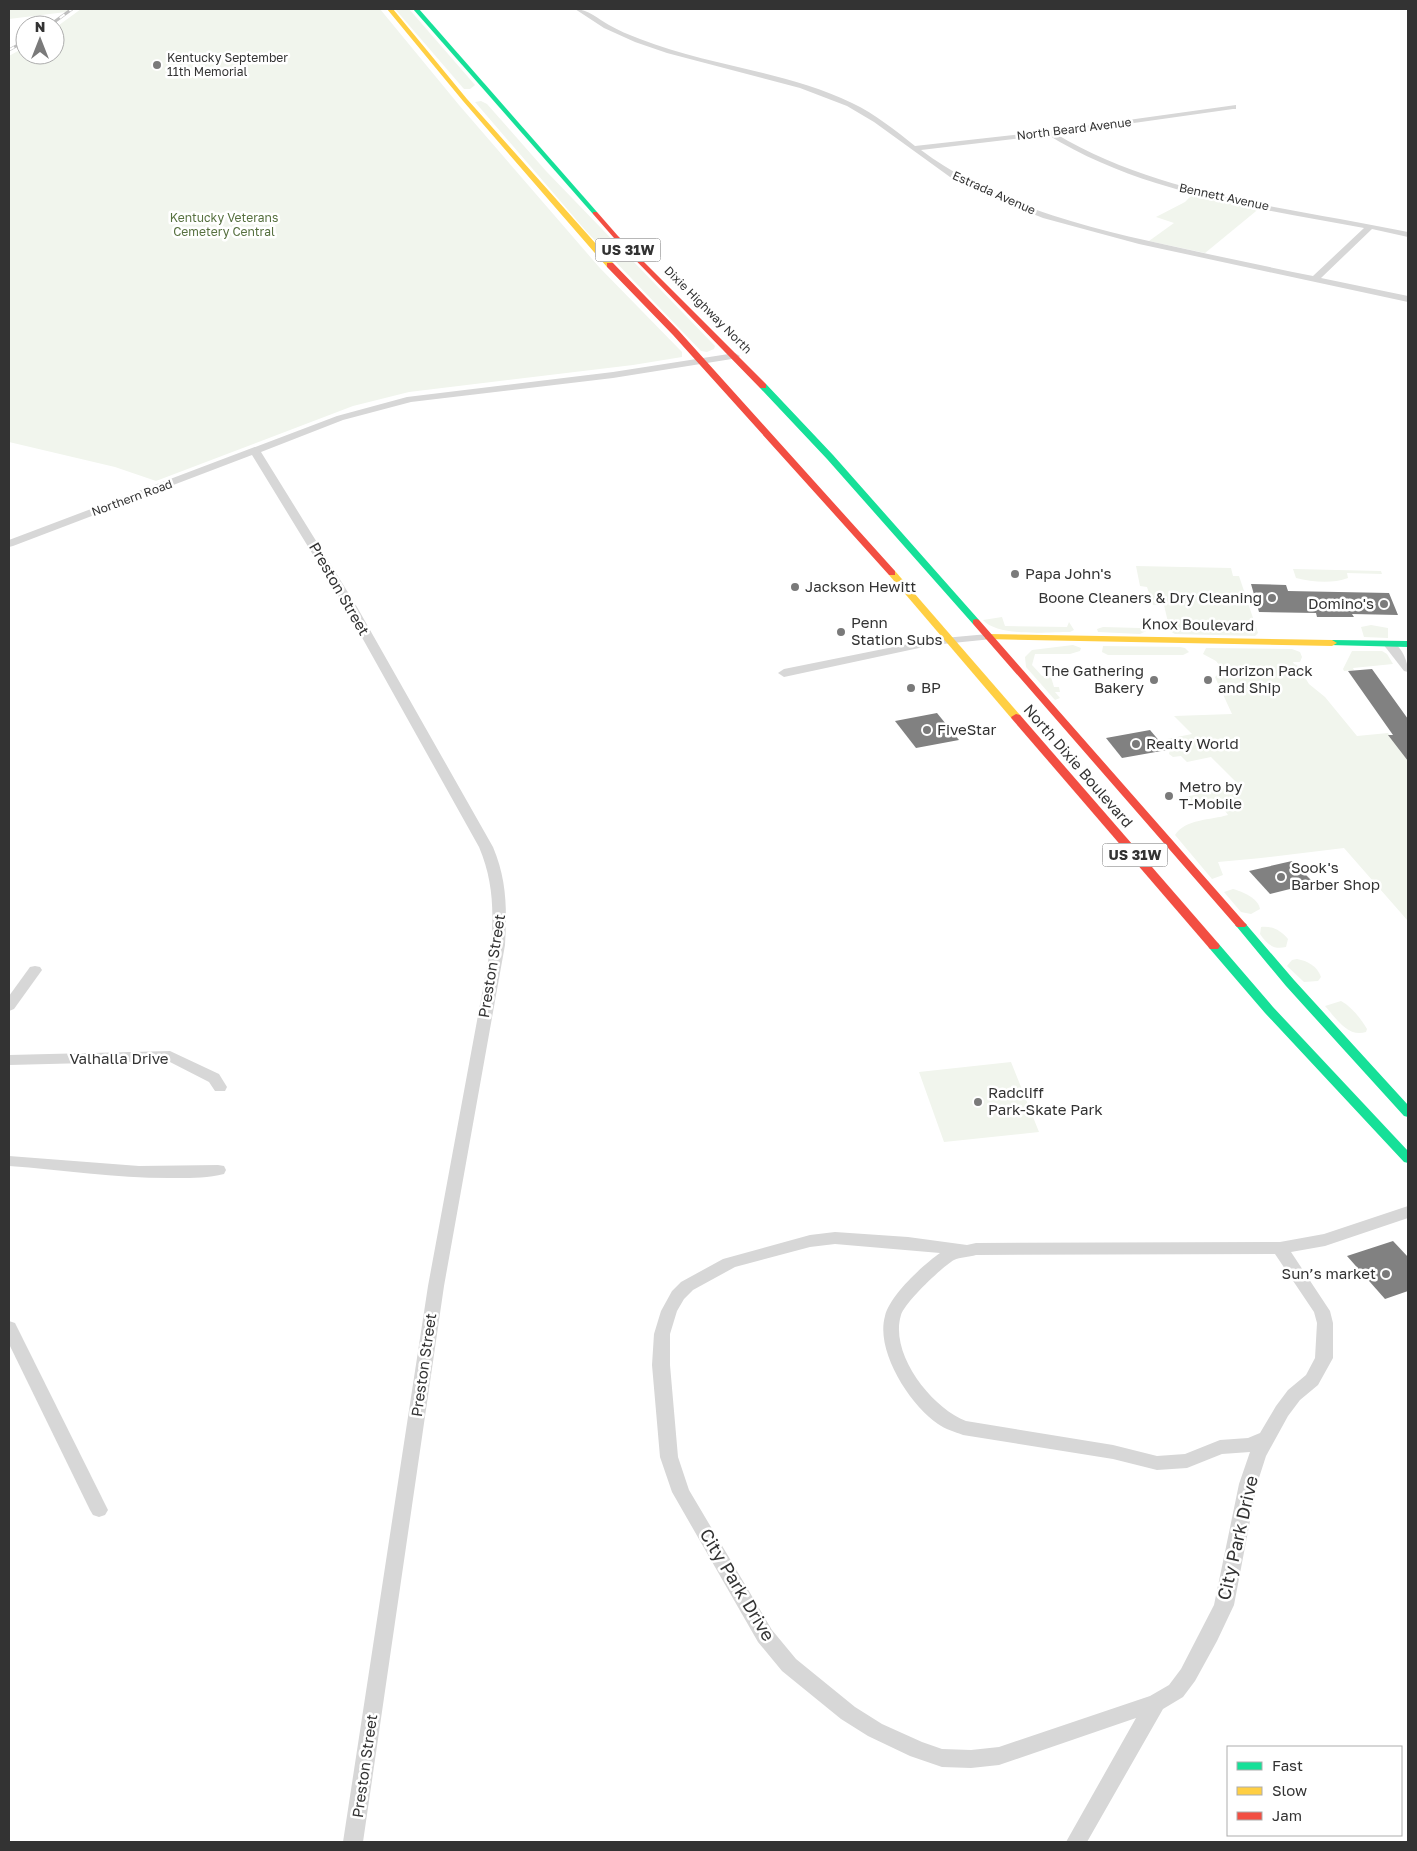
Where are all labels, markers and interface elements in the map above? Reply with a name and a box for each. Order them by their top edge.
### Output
north arrow [15,15,65,65]
text: N [35,18,45,35]
place label: Kentucky September 11th Memorial [167,50,288,79]
marker: Kentucky September 11th Memorial [151,59,163,71]
street label: North Beard Avenue [1016,114,1132,143]
street label: Estrada Avenue [950,168,1038,218]
street label: Bennett Avenue [1178,180,1270,213]
park label: Kentucky Veterans Cemetery Central [170,210,278,239]
road number: US 31W [596,238,660,262]
street label: Dixie Highway North [661,263,755,357]
street label: Northern Road [89,476,174,519]
street label: Preston Street [306,539,374,638]
place label: Papa John's [1025,564,1112,582]
marker: Papa John's [1009,568,1021,580]
place label: Jackson Hewitt [805,577,916,595]
marker: Jackson Hewitt [789,581,801,593]
place label: Boone Cleaners & Dry Cleaning [1038,588,1262,606]
marker: Boone Cleaners & Dry Cleaning [1266,592,1278,604]
place label: Domino's [1308,594,1374,612]
marker: Domino's [1378,598,1390,610]
place label: Penn Station Subs [851,613,943,648]
street label: Knox Boulevard [1141,614,1255,634]
marker: Penn Station Subs [835,626,847,638]
place label: The Gathering Bakery [1042,661,1145,696]
place label: Horizon Pack and Ship [1218,661,1313,696]
marker: The Gathering Bakery [1148,674,1160,686]
marker: Horizon Pack and Ship [1202,674,1214,686]
place label: BP [921,678,941,696]
marker: BP [905,682,917,694]
street label: North Dixie Boulevard [1020,700,1137,831]
place label: FiveStar [937,720,997,738]
marker: FiveStar [921,724,933,736]
place label: Realty World [1146,734,1239,752]
marker: Realty World [1130,738,1142,750]
place label: Metro by T-Mobile [1179,777,1243,812]
marker: Metro by T-Mobile [1163,790,1175,802]
road number: US 31W [1102,844,1168,866]
place label: Sook's Barber Shop [1291,858,1380,893]
marker: Sook's Barber Shop [1275,871,1287,883]
street label: Preston Street [474,913,508,1019]
street label: Valhalla Drive [69,1049,169,1067]
place label: Radcliff Park-Skate Park [988,1083,1103,1118]
marker: Radcliff Park-Skate Park [972,1096,984,1108]
place label: Sun’s market [1282,1264,1376,1282]
marker: Sun’s market [1380,1268,1392,1280]
street label: Preston Street [407,1312,439,1418]
street label: City Park Drive [1212,1473,1262,1602]
street label: City Park Drive [696,1524,780,1645]
street label: Preston Street [348,1713,380,1819]
legend [1227,1746,1402,1836]
text: Fast [1272,1756,1303,1774]
text: Slow [1272,1781,1307,1799]
text: Jam [1272,1806,1302,1824]

